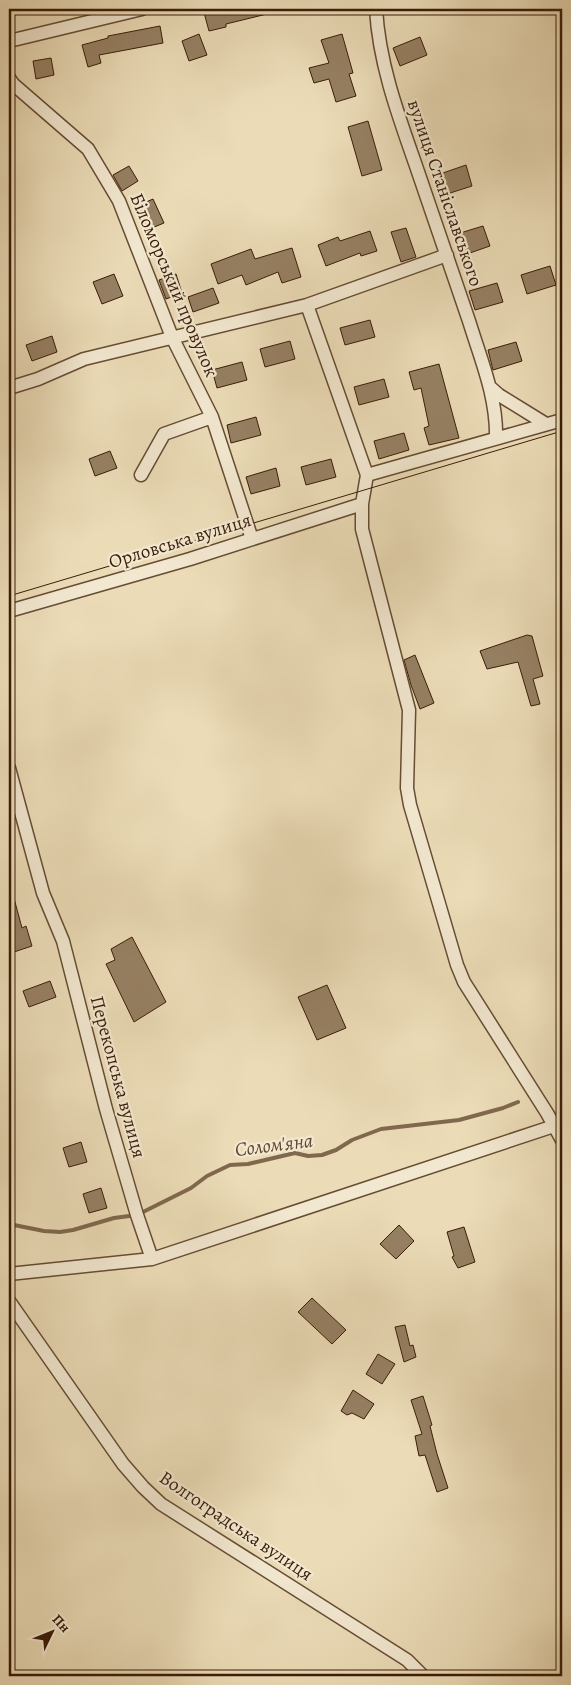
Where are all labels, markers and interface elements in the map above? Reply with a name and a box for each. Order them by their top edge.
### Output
street label: вулиця Станіславського [401,96,489,290]
street label: Біломорський провулок [123,189,225,381]
street label: Орловська вулиця [106,507,254,575]
street label: Перекопська вулиця [84,993,152,1161]
water label: Солом'яна [233,1127,315,1163]
street label: Волгоградська вулиця [154,1465,318,1587]
north arrow [28,1608,78,1658]
text: Пн [48,1610,74,1637]

